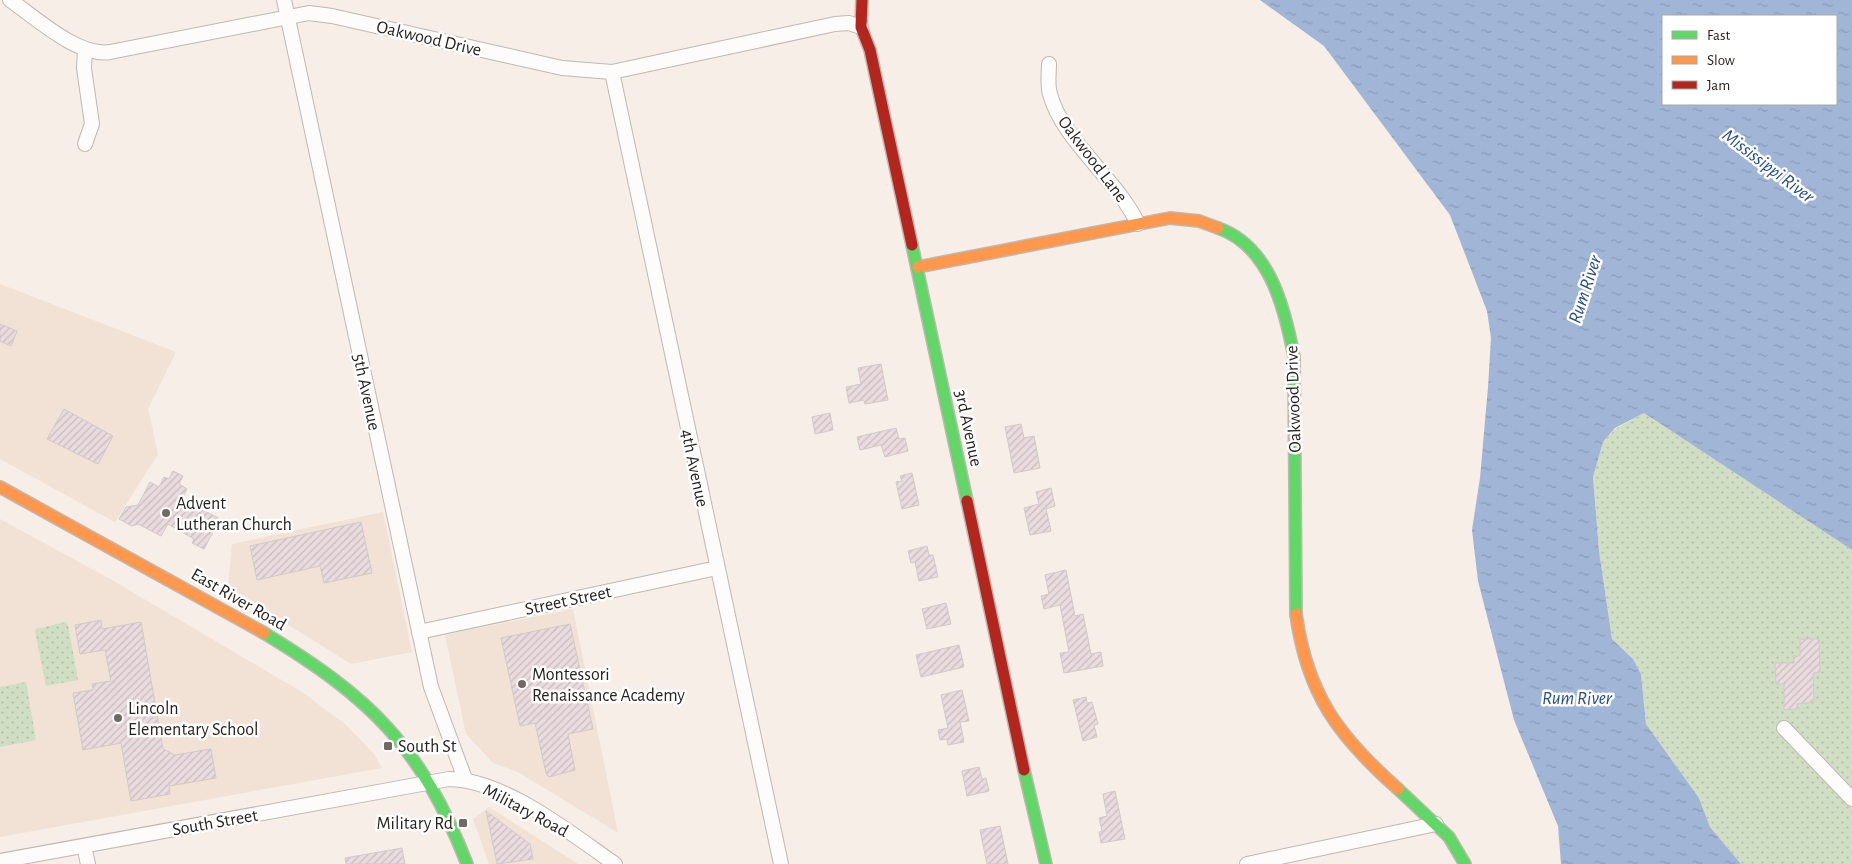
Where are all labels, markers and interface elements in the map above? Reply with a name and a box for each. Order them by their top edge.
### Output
legend [1662,15,1837,105]
street label: Oakwood Drive [374,18,483,60]
text: Fast [1707,28,1731,43]
text: Slow [1707,53,1735,68]
text: Jam [1707,78,1730,93]
street label: Oakwood Lane [1054,113,1130,206]
water label: Mississippi River [1719,126,1818,207]
water label: Rum River [1566,252,1606,326]
street label: Oakwood Drive [1283,345,1305,453]
street label: 5th Avenue [349,352,383,432]
street label: 3rd Avenue [951,388,985,468]
street label: 4th Avenue [677,428,711,509]
place label: Advent Lutheran Church [176,495,292,534]
marker: Advent Lutheran Church [160,507,172,519]
street label: East River Road [188,565,289,634]
street label: Street Street [523,583,613,619]
place label: Montessori Renaissance Academy [532,666,685,705]
marker: Montessori Renaissance Academy [516,678,528,690]
water label: Rum River [1542,689,1613,708]
place label: Lincoln Elementary School [128,700,259,739]
marker: Lincoln Elementary School [112,712,124,724]
place label: South St [398,738,457,756]
marker: South St [382,740,394,752]
street label: Military Road [480,781,571,841]
street label: South Street [171,807,260,839]
place label: Military Rd [376,815,453,833]
marker: Military Rd [457,817,469,829]

